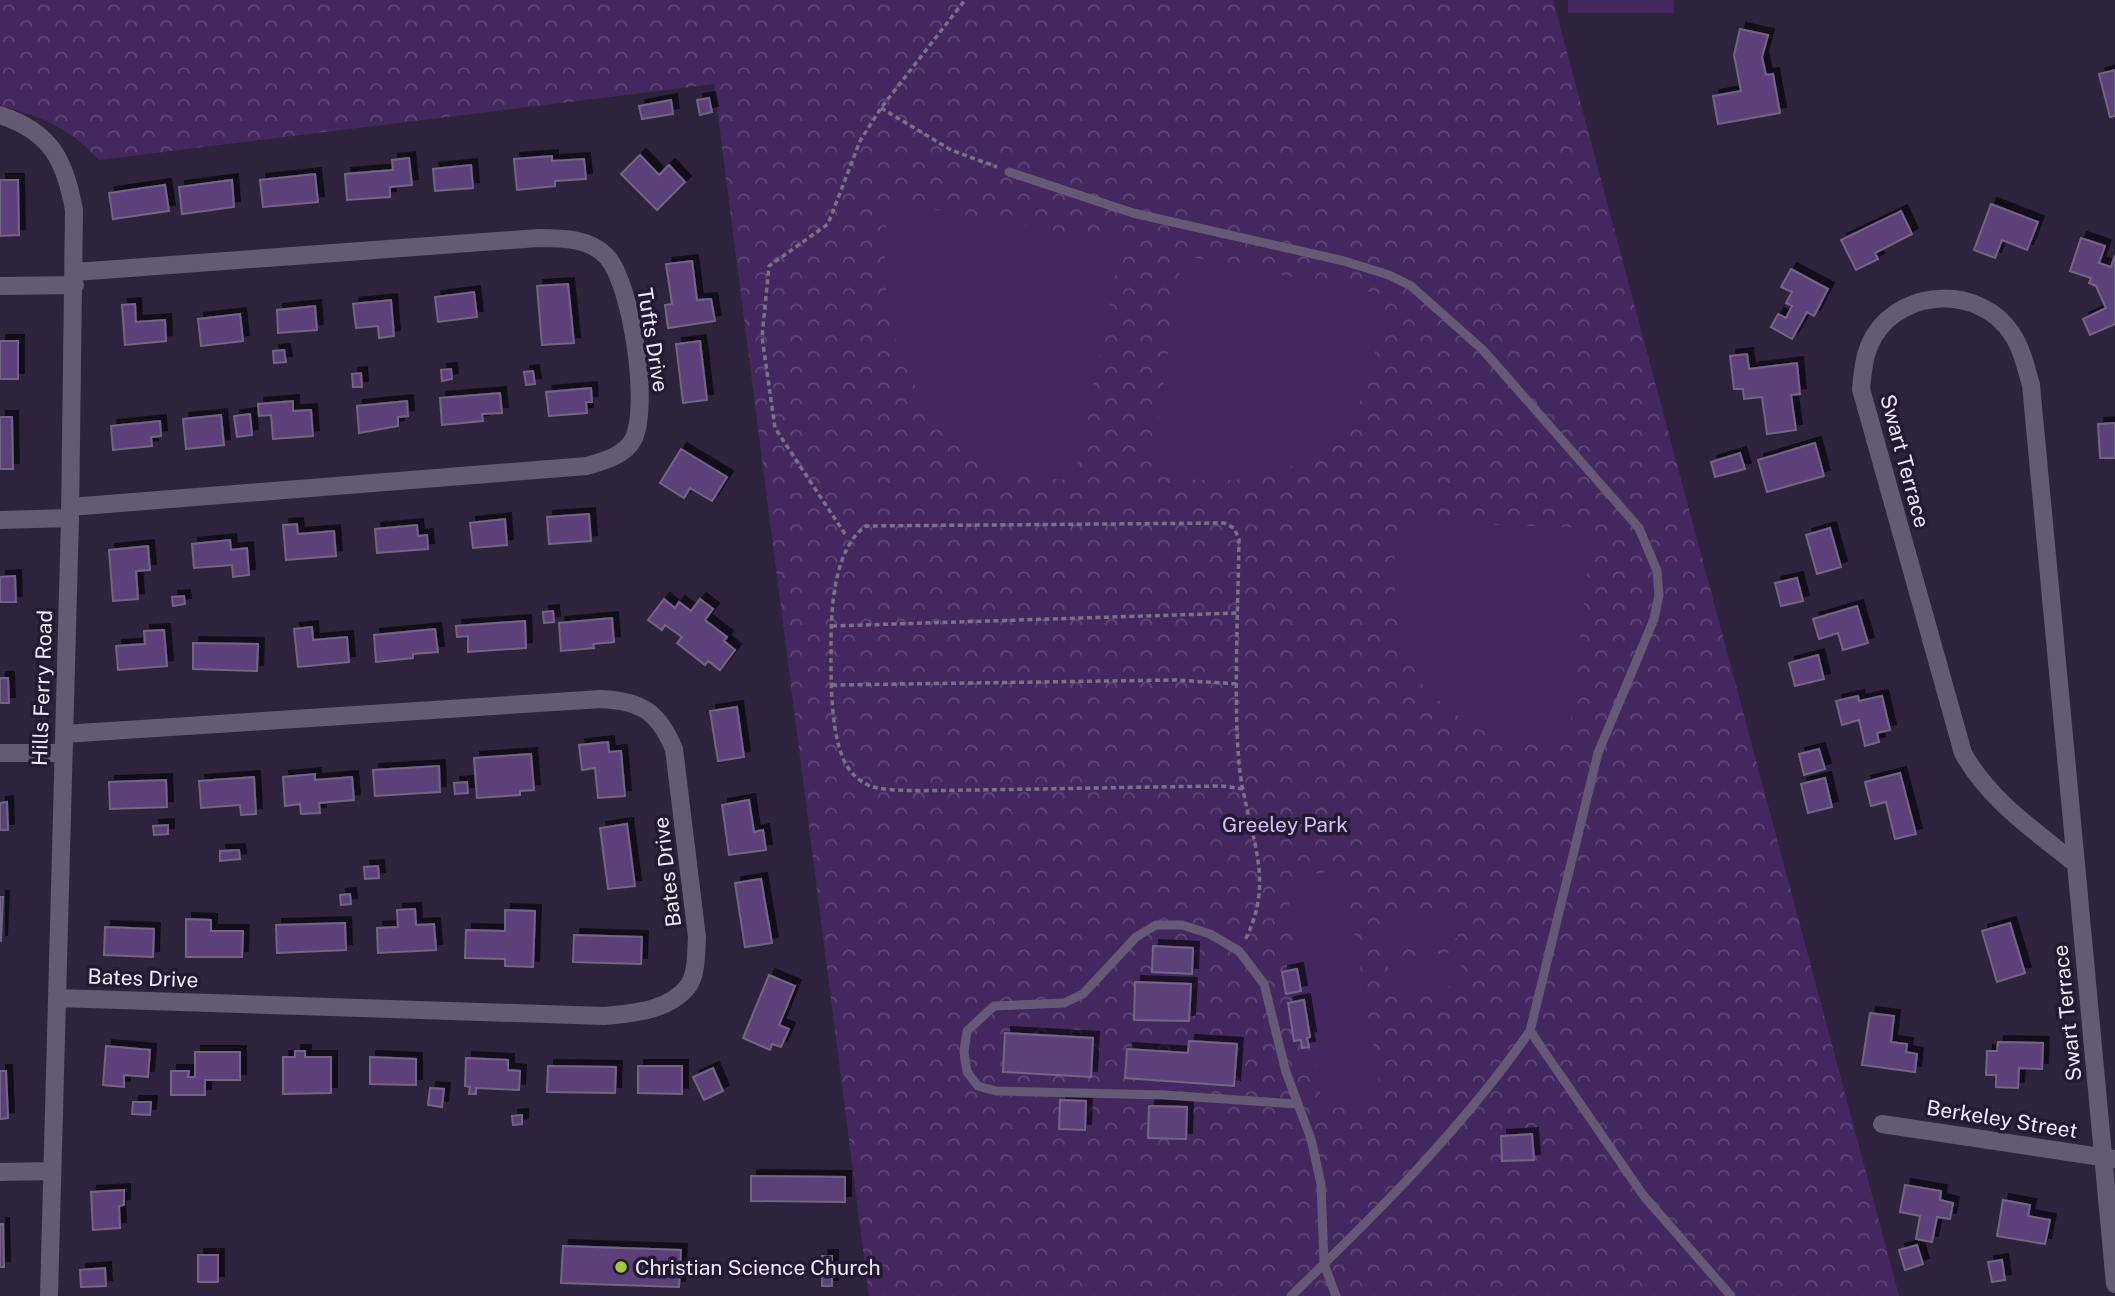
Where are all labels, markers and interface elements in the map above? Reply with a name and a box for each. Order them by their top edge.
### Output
street label: Tufts Drive [632,286,674,394]
street label: Swart Terrace [1875,392,1935,530]
street label: Hills Ferry Road [27,610,57,766]
park label: Greeley Park [1222,812,1348,837]
street label: Bates Drive [648,815,686,929]
street label: Swart Terrace [2047,944,2087,1082]
street label: Bates Drive [87,964,199,992]
street label: Berkeley Street [1925,1095,2079,1143]
place label: Christian Science Church [635,1255,881,1280]
marker: Christian Science Church [613,1259,629,1275]

